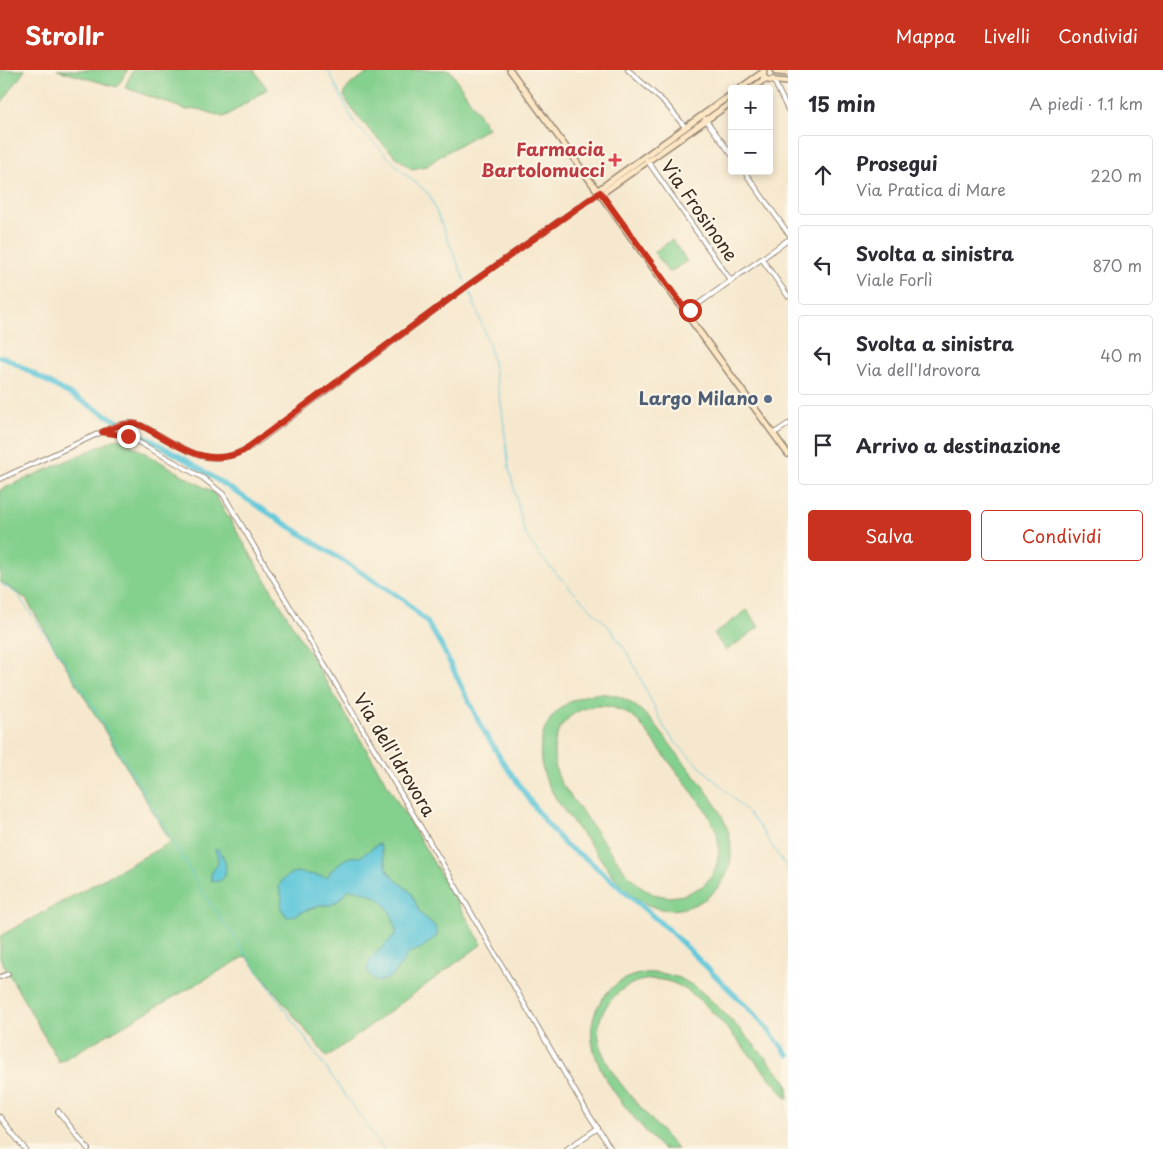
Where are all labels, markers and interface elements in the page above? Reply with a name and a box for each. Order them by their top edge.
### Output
text: Strollr [25,17,104,53]
text: Mappa [896,22,956,49]
text: Livelli [984,22,1030,49]
text: Condividi [1058,22,1138,49]
map controls [728,85,773,175]
button: + [728,85,773,130]
text: 15 min [808,87,876,119]
text: A piedi · 1.1 km [1029,91,1143,115]
button: − [728,130,773,175]
place label: Farmacia Bartolomucci [481,135,606,183]
text: Prosegui [856,149,938,177]
marker: Farmacia Bartolomucci [609,154,621,166]
street label: Via Frosinone [655,154,745,267]
icon: ahead [809,161,837,189]
text: 220 m [1091,163,1142,187]
text: Via Pratica di Mare [856,177,1006,201]
text: Svolta a sinistra [856,239,1014,267]
icon: left [809,251,837,279]
text: 870 m [1093,253,1142,277]
text: Viale Forlì [856,267,933,291]
route start [679,299,702,322]
text: Svolta a sinistra [856,329,1014,357]
icon: left [809,341,837,369]
text: 40 m [1100,343,1142,367]
text: Via dell'Idrovora [856,357,981,381]
place label: Largo Milano [639,384,758,411]
marker: Largo Milano [762,393,774,405]
route end [117,425,140,448]
icon: arrive [809,431,837,459]
text: Arrivo a destinazione [856,431,1061,459]
button: Salva [808,510,971,561]
button: Condividi [981,510,1143,561]
street label: Via dell'Idrovora [348,687,443,821]

